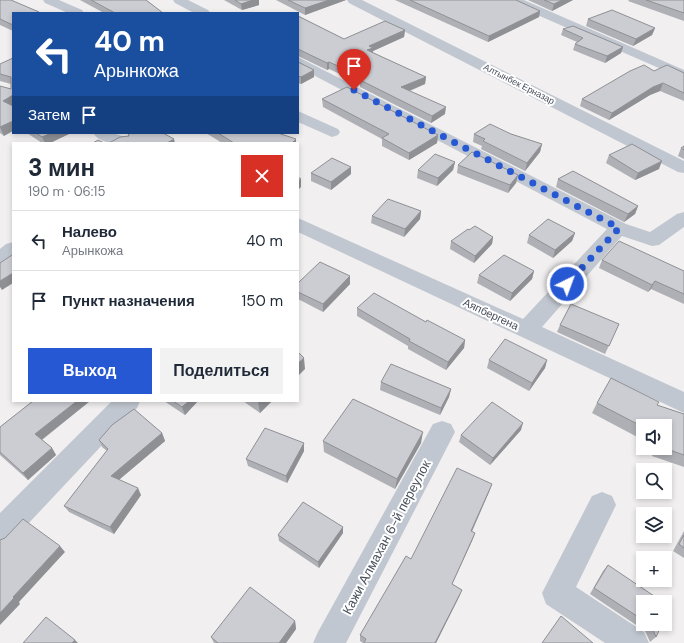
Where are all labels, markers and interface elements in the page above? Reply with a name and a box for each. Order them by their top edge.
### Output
text: 40 m [94,23,165,60]
icon: left [28,28,80,80]
pin [337,49,371,90]
icon: arrive [343,55,365,77]
text: Арынкожа [94,59,179,83]
street label: Алтынбек Ерназар [481,61,557,107]
icon: arrive [78,104,100,126]
text: Затем [28,105,70,125]
text: 3 мин [28,152,95,183]
button: close [241,155,283,197]
text: 190 m · 06:15 [28,183,105,200]
text: Налево [62,222,117,242]
icon: left [28,230,50,252]
text: 40 m [246,231,283,251]
text: Арынкожа [62,242,123,259]
position arrow [546,263,588,305]
icon: arrive [28,290,50,312]
text: Пункт назначения [62,291,195,311]
text: 150 m [242,291,283,311]
street label: Аяпбергена [461,295,522,333]
button: Выход [28,348,152,394]
button: Поделиться [160,348,283,394]
map controls [636,419,672,631]
button: sound [636,419,672,455]
street label: Кажи Алмахан 6-й переулок [339,457,435,617]
button: search [636,463,672,499]
button: layers [636,507,672,543]
button: + [636,551,672,587]
button: − [636,595,672,631]

